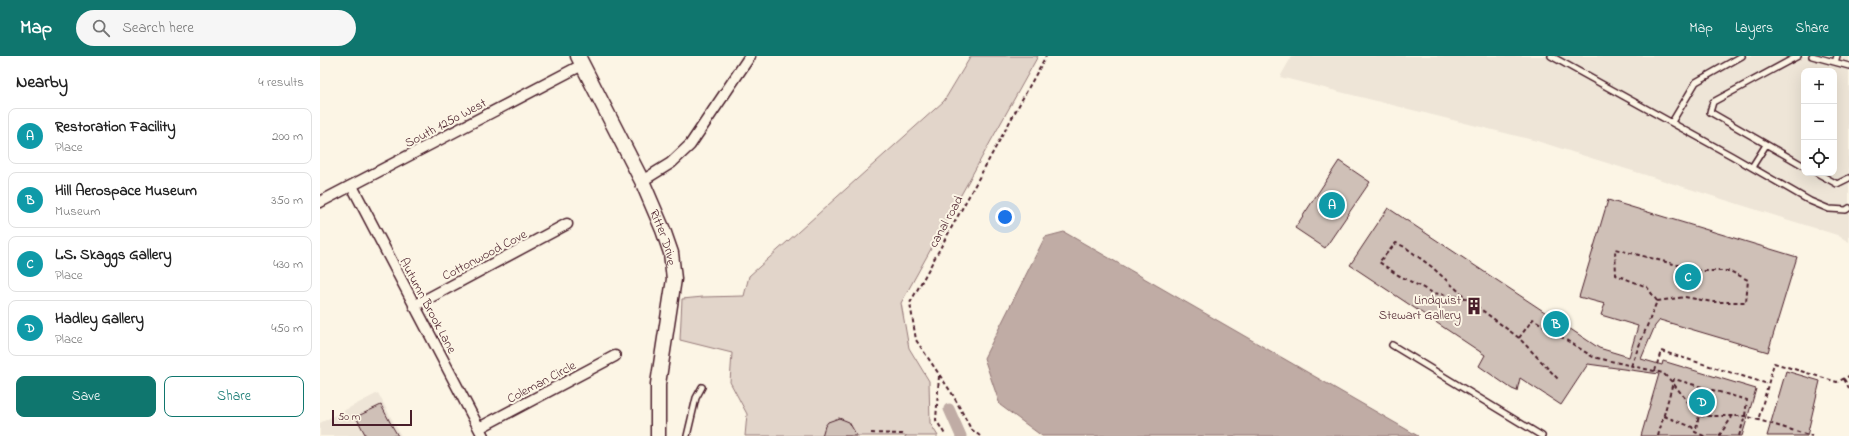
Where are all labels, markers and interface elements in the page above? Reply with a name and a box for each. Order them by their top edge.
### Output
search box [76,10,356,46]
text: Map [20,15,52,42]
icon: search [90,17,112,39]
text: Search here [122,17,194,39]
text: Map [1689,18,1713,39]
text: Layers [1735,18,1773,39]
text: Share [1795,18,1829,39]
map controls [1801,68,1837,176]
button: + [1801,68,1837,104]
text: Nearby [16,70,68,95]
text: 4 results [258,73,304,92]
street label: South 1250 West [401,93,490,153]
button: − [1801,104,1837,140]
text: Restoration Facility [55,116,176,138]
text: A [26,127,34,146]
text: 200 m [272,127,303,146]
text: Place [55,138,83,157]
button: locate [1801,140,1837,176]
text: Hill Aerospace Museum [55,180,197,202]
pin: A [1319,190,1345,220]
text: B [26,191,34,210]
text: 350 m [271,191,303,210]
street label: canal road [924,192,969,251]
text: Museum [55,202,100,221]
street label: Ritter Drive [644,207,680,267]
your location [995,207,1015,227]
street label: Cottonwood Cove [439,225,531,286]
text: L.S. Skaggs Gallery [55,244,172,266]
text: C [26,255,34,274]
text: 430 m [273,255,303,274]
street label: Autumn Brook Lane [394,255,461,357]
pin: C [1675,262,1701,292]
text: Place [55,266,83,285]
place label: Lindquist Stewart Gallery [1379,291,1462,326]
building icon: Lindquist Stewart Gallery [1464,296,1484,316]
text: Hadley Gallery [55,308,144,330]
pin: B [1543,309,1569,339]
text: D [25,319,35,338]
text: 450 m [271,319,303,338]
text: Place [55,330,83,349]
street label: Coleman Circle [504,356,580,408]
button: Save [16,376,156,417]
button: Share [164,376,304,417]
pin: D [1689,387,1715,417]
scale bar [332,408,412,427]
text: 50 m [338,409,360,425]

